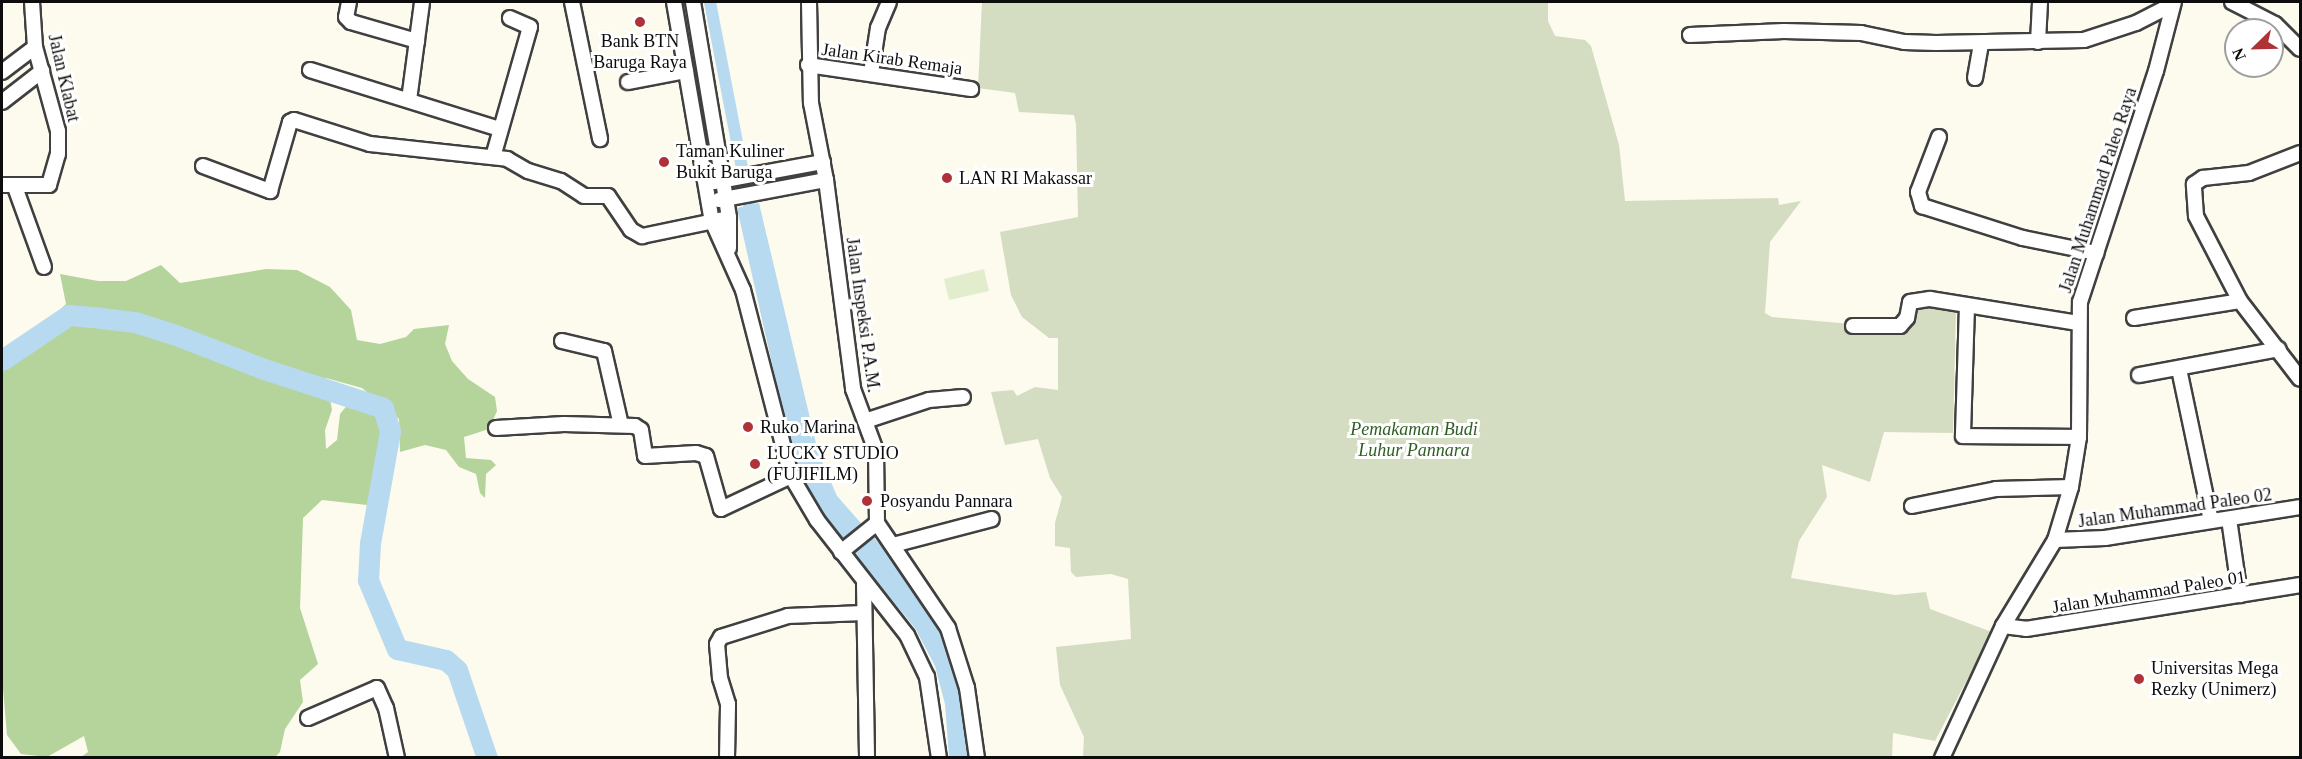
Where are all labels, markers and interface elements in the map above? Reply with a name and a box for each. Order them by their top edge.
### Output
marker: Bank BTN Baruga Raya [633,15,647,29]
north arrow [2224,18,2284,78]
place label: Bank BTN Baruga Raya [593,31,687,74]
street label: Jalan Klabat [43,32,85,124]
street label: Jalan Kirab Remaja [820,38,964,80]
text: N [2229,46,2249,63]
street label: Jalan Muhammad Paleo Raya [2055,85,2141,295]
place label: Taman Kuliner Bukit Baruga [676,141,784,184]
marker: Taman Kuliner Bukit Baruga [657,155,671,169]
place label: LAN RI Makassar [959,167,1092,189]
marker: LAN RI Makassar [940,171,954,185]
street label: Jalan Inspeksi P.A.M. [841,236,885,394]
place label: Ruko Marina [760,416,855,438]
park label: Pemakaman Budi Luhur Pannara [1350,419,1478,462]
marker: Ruko Marina [741,420,755,434]
place label: LUCKY STUDIO (FUJIFILM) [767,443,899,486]
marker: LUCKY STUDIO (FUJIFILM) [748,457,762,471]
street label: Jalan Muhammad Paleo 02 [2077,484,2273,532]
place label: Posyandu Pannara [880,490,1012,512]
marker: Posyandu Pannara [858,492,876,510]
street label: Jalan Muhammad Paleo 01 [2051,566,2247,618]
place label: Universitas Mega Rezky (Unimerz) [2151,658,2278,700]
marker: Universitas Mega Rezky (Unimerz) [2132,672,2146,686]

